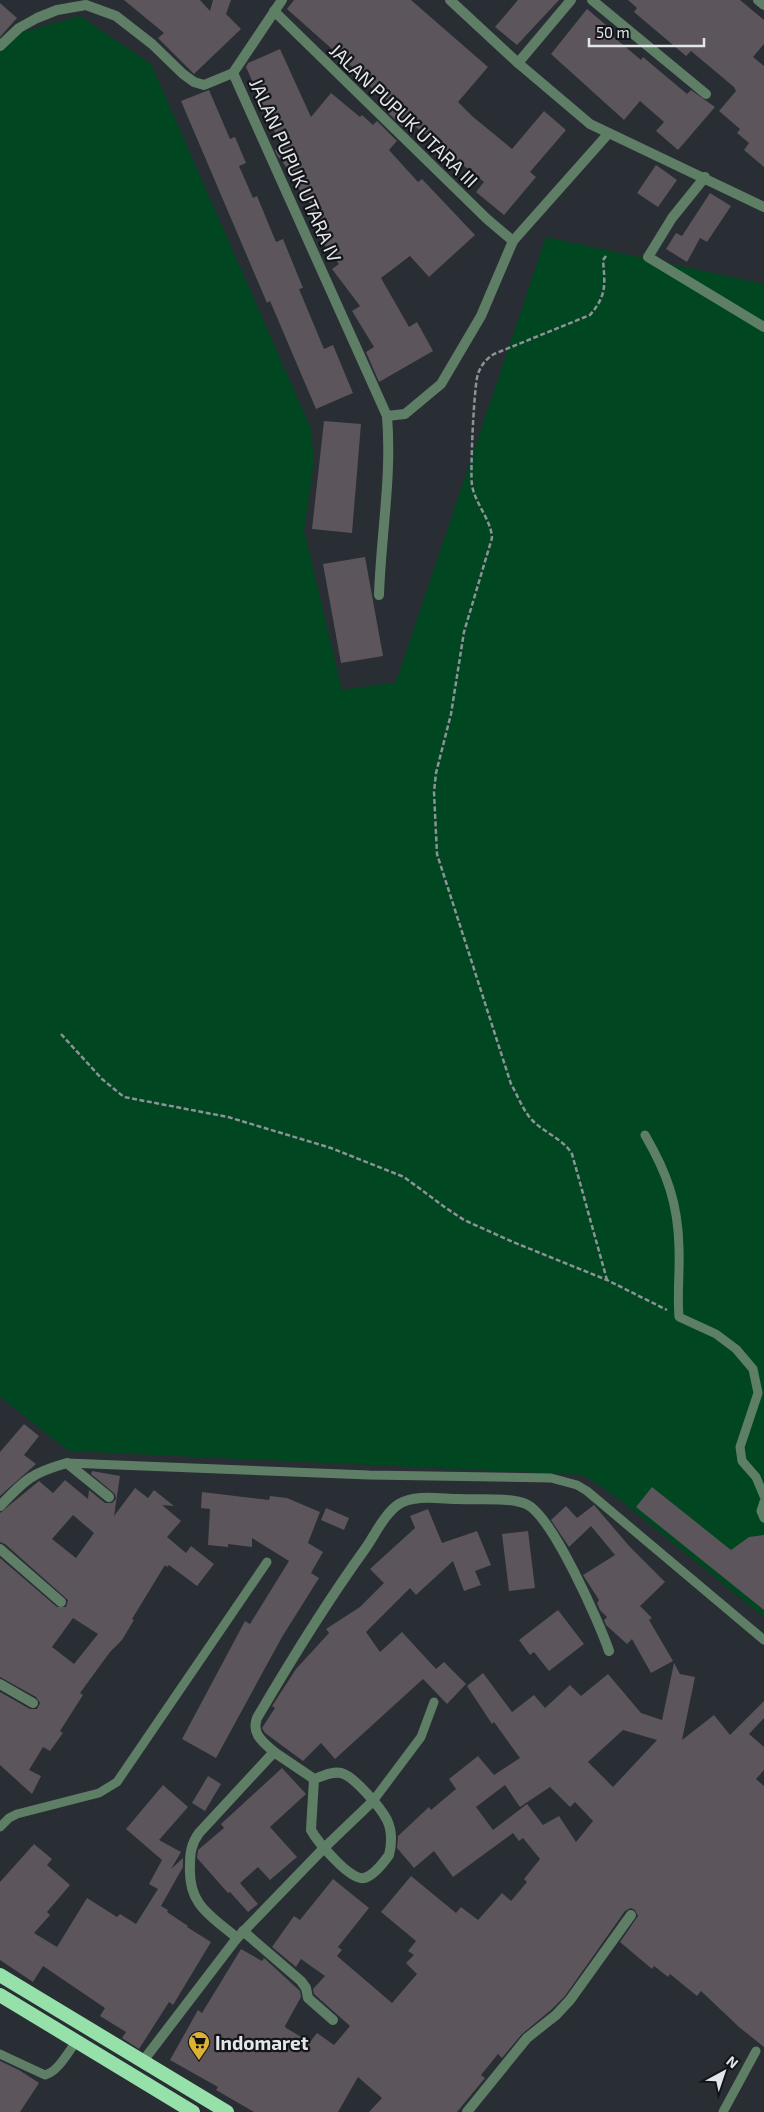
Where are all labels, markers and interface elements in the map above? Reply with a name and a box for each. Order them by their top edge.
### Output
scale bar [589,15,704,47]
text: 50 m [596,23,630,41]
street label: JALAN PUPUK UTARA III [325,38,483,192]
street label: JALAN PUPUK UTARA IV [245,75,347,266]
supermarket icon: Indomaret [187,2030,211,2061]
place label: Indomaret [215,2031,309,2054]
north arrow [699,2047,749,2097]
text: N [723,2052,742,2071]

